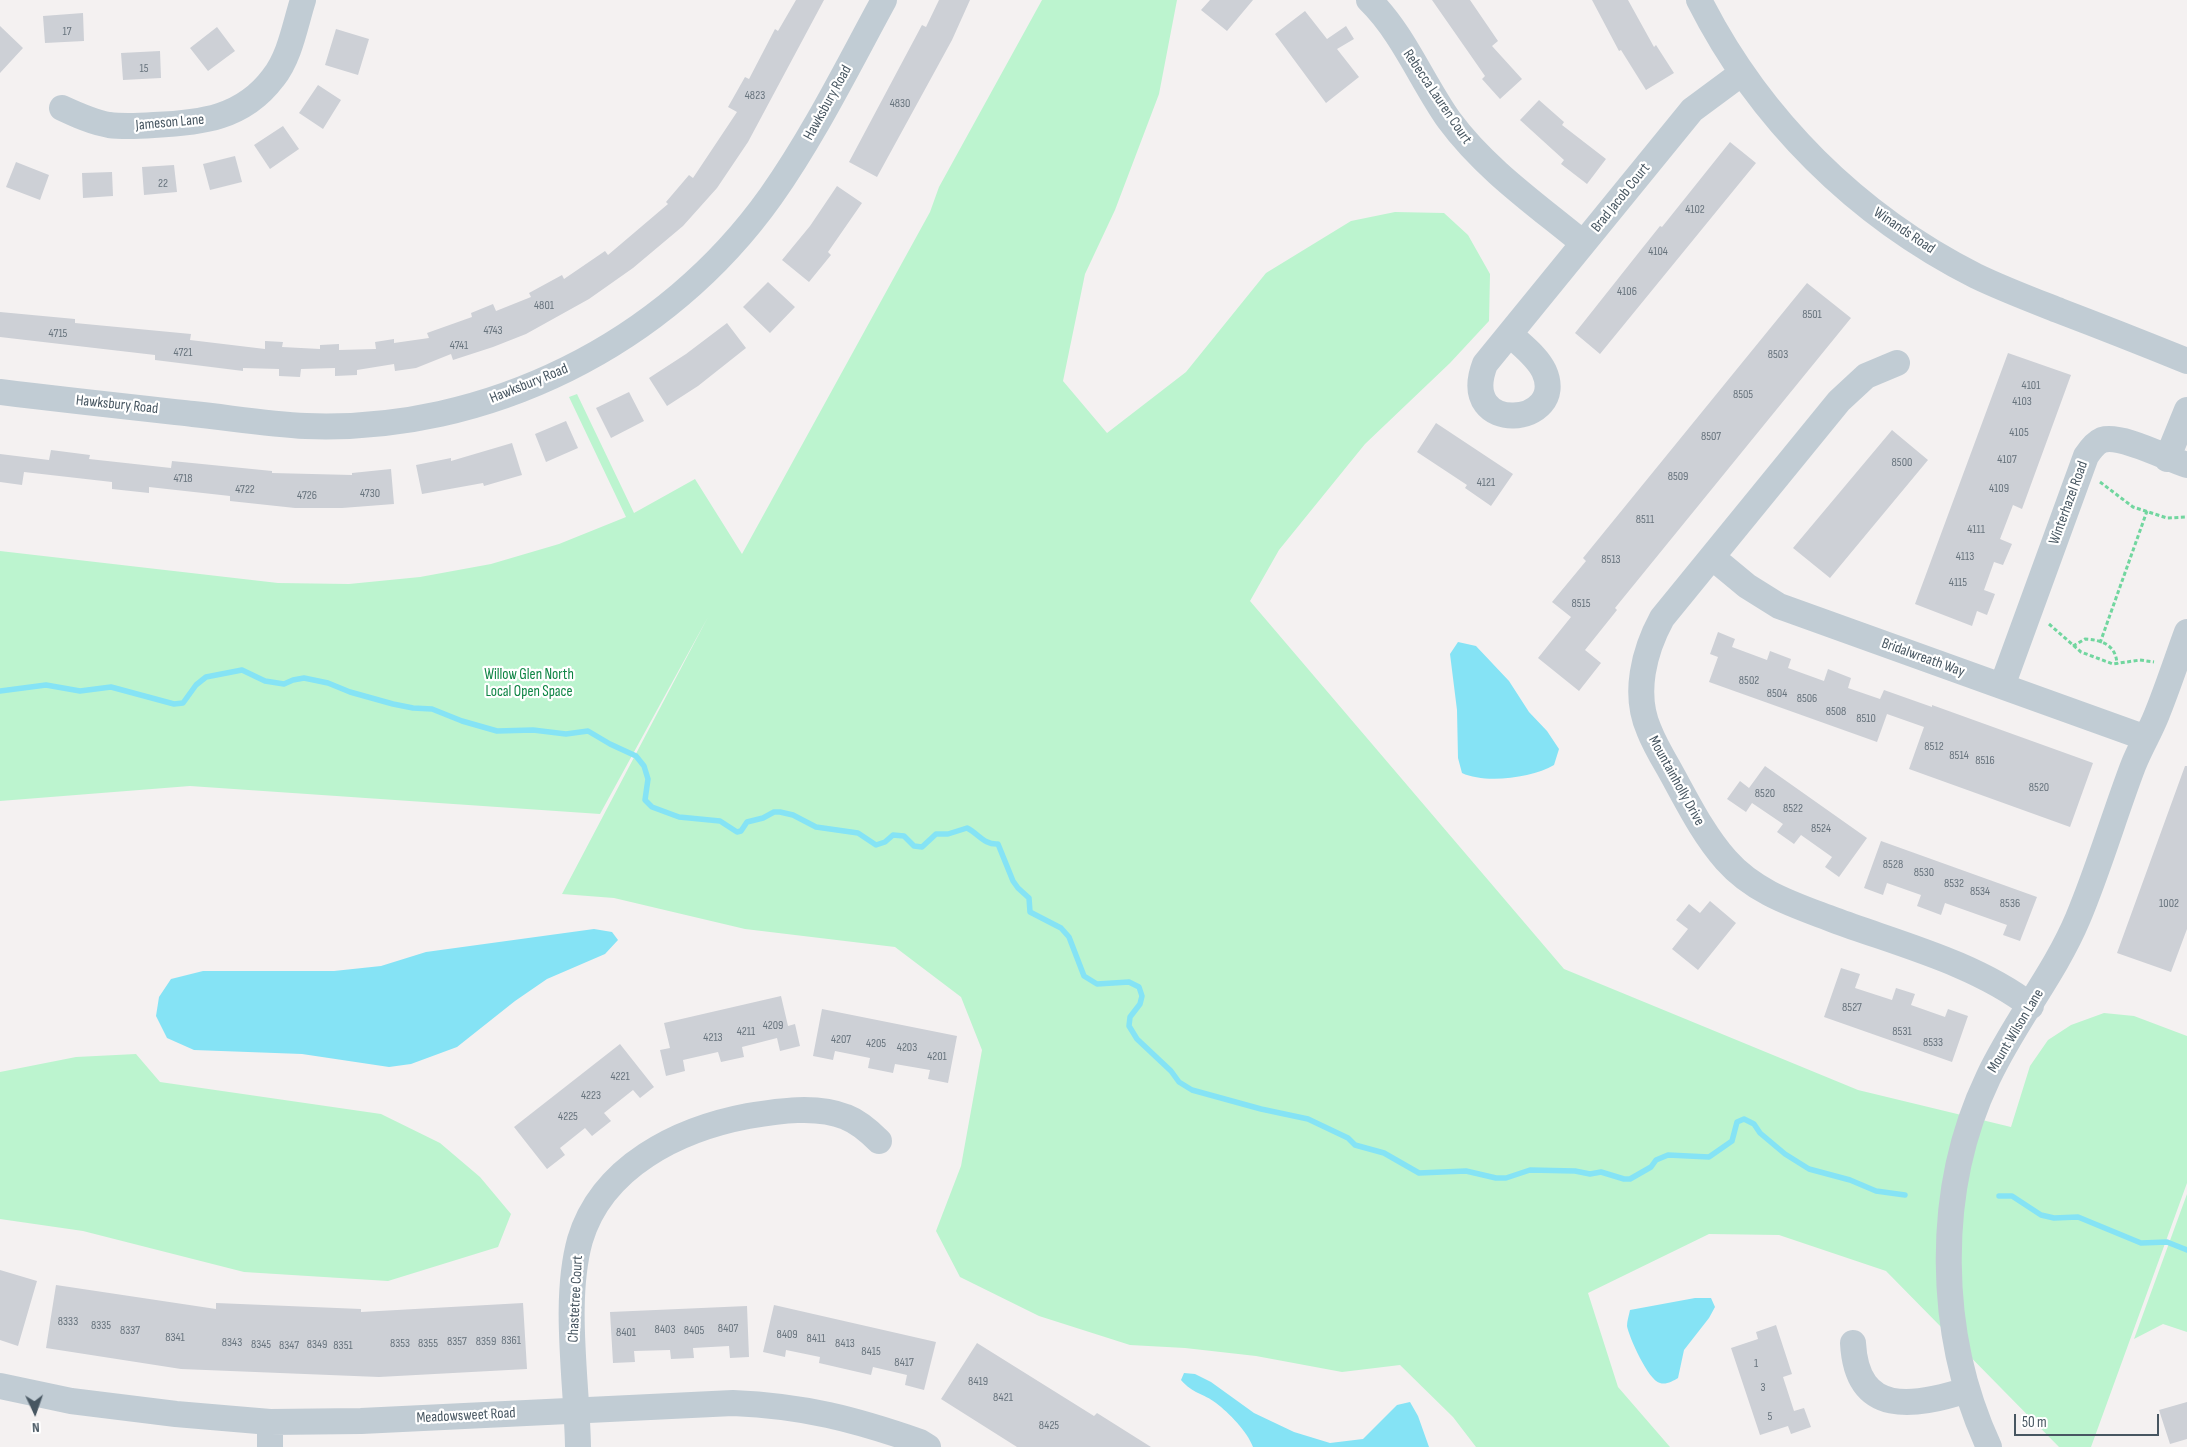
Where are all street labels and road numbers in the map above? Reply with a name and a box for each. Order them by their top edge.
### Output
street label: Rebecca Lauren Court [1399,46,1475,148]
street label: Hawksbury Road [800,62,856,144]
street label: Jameson Lane [135,111,205,135]
street label: Brad Jacob Court [1588,160,1654,236]
street label: Winands Road [1870,204,1938,258]
street label: Hawksbury Road [487,360,571,408]
street label: Hawksbury Road [75,392,159,418]
street label: Winterhazel Road [2046,459,2092,547]
street label: Bridalwreath Way [1879,635,1967,681]
street label: Mountainholly Drive [1644,733,1708,829]
street label: Mount Wilson Lane [1984,986,2048,1076]
street label: Chastetree Court [565,1255,587,1343]
street label: Meadowsweet Road [416,1404,516,1428]

